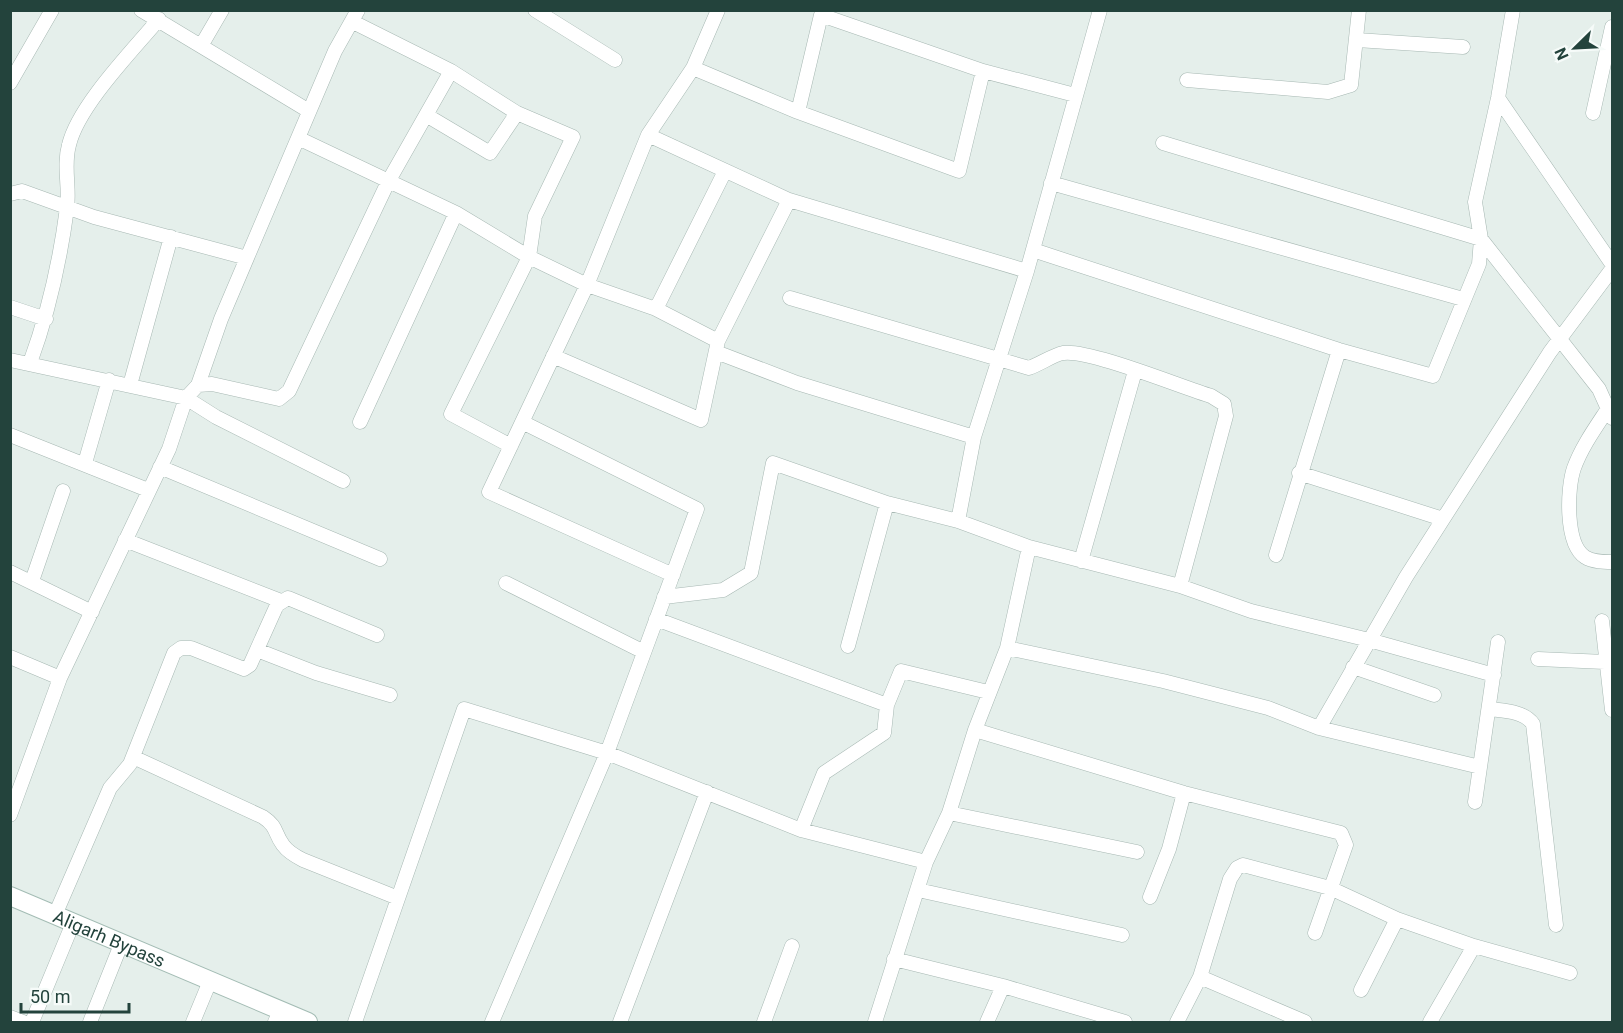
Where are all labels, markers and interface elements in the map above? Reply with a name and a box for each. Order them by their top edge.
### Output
north arrow [1545,18,1605,78]
text: N [1551,45,1573,63]
street label: Aligarh Bypass [50,905,168,971]
scale bar [21,976,129,1014]
text: 50 m [30,986,70,1007]

